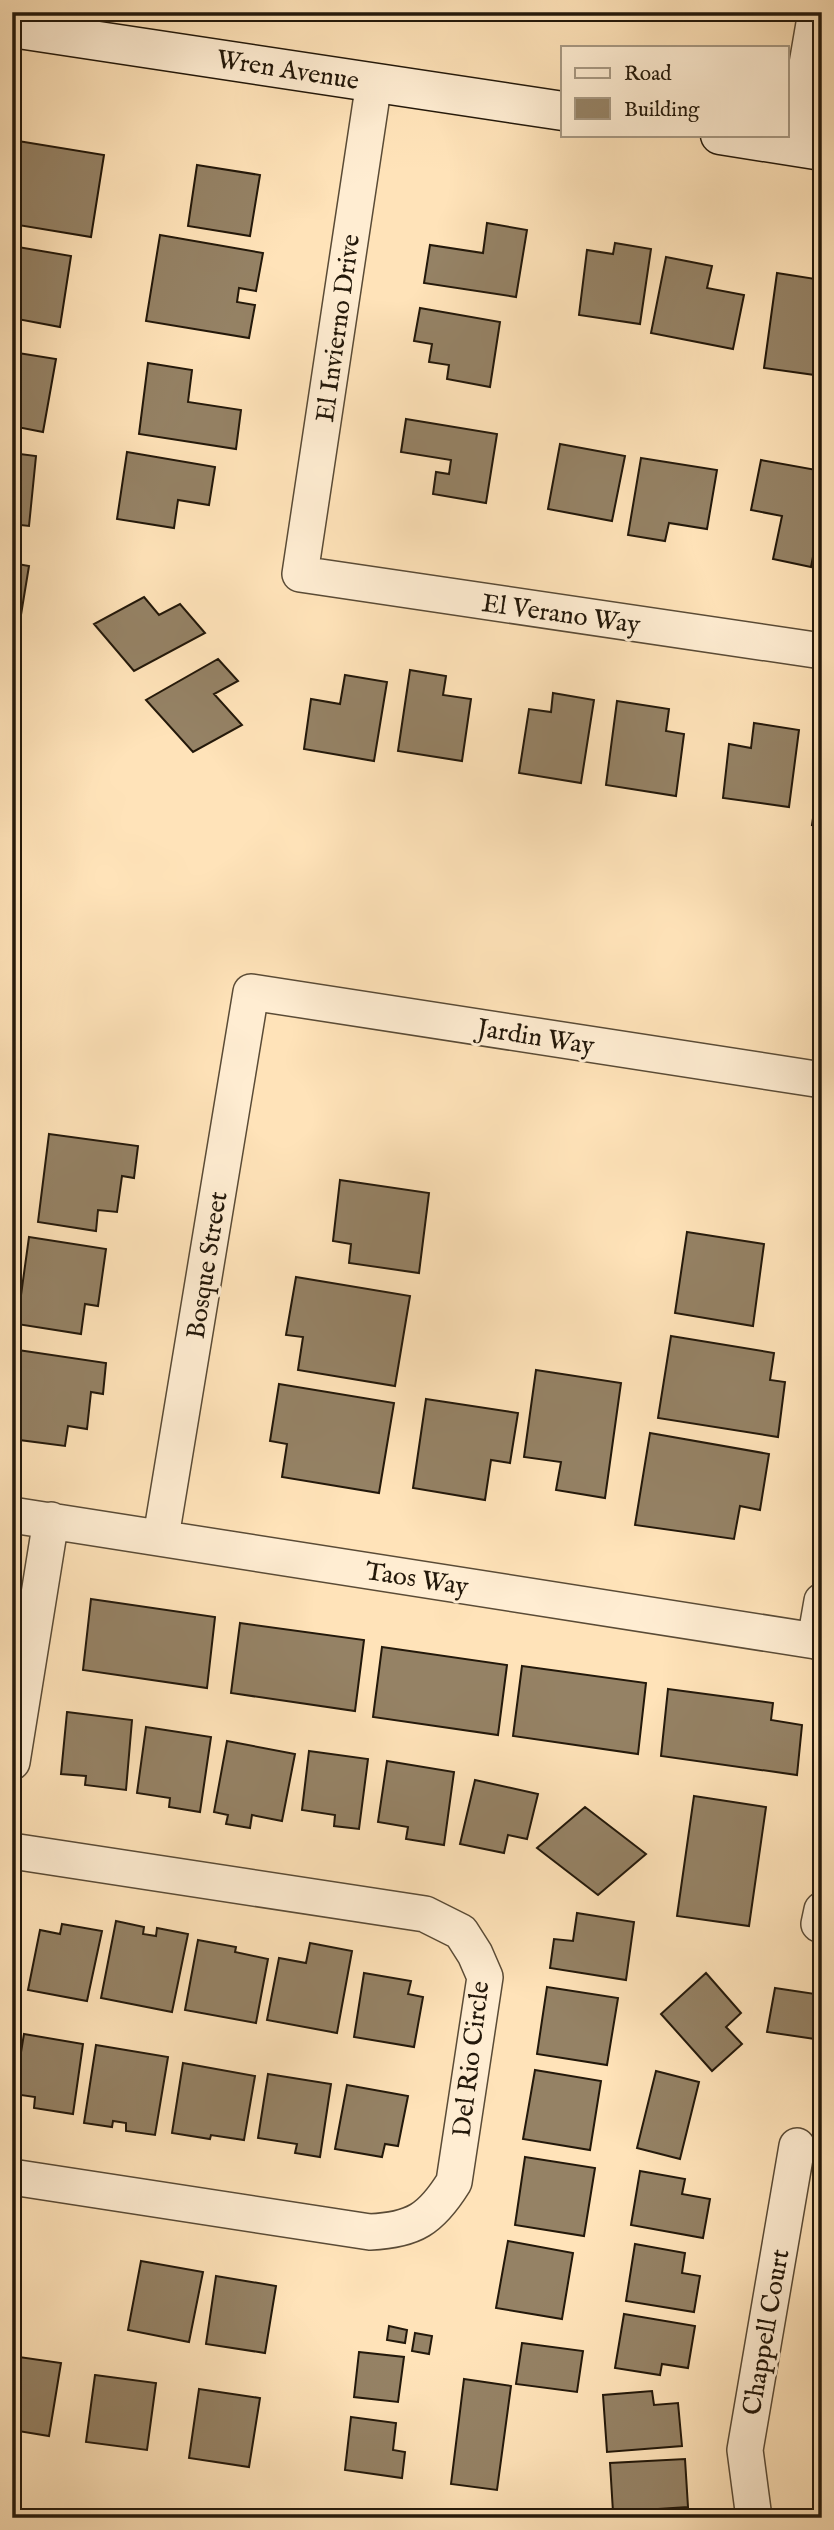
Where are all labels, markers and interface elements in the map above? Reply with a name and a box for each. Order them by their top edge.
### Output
street label: Wren Avenue [214,43,361,98]
legend [561,46,788,136]
text: Road [624,61,672,88]
text: Building [624,97,700,124]
street label: El Invierno Drive [309,232,368,424]
street label: El Verano Way [479,587,642,642]
street label: Jardin Way [472,1011,597,1063]
street label: Bosque Street [180,1189,235,1341]
street label: Taos Way [363,1555,471,1604]
street label: Del Rio Circle [446,1979,497,2139]
street label: Chappell Court [736,2247,797,2418]

